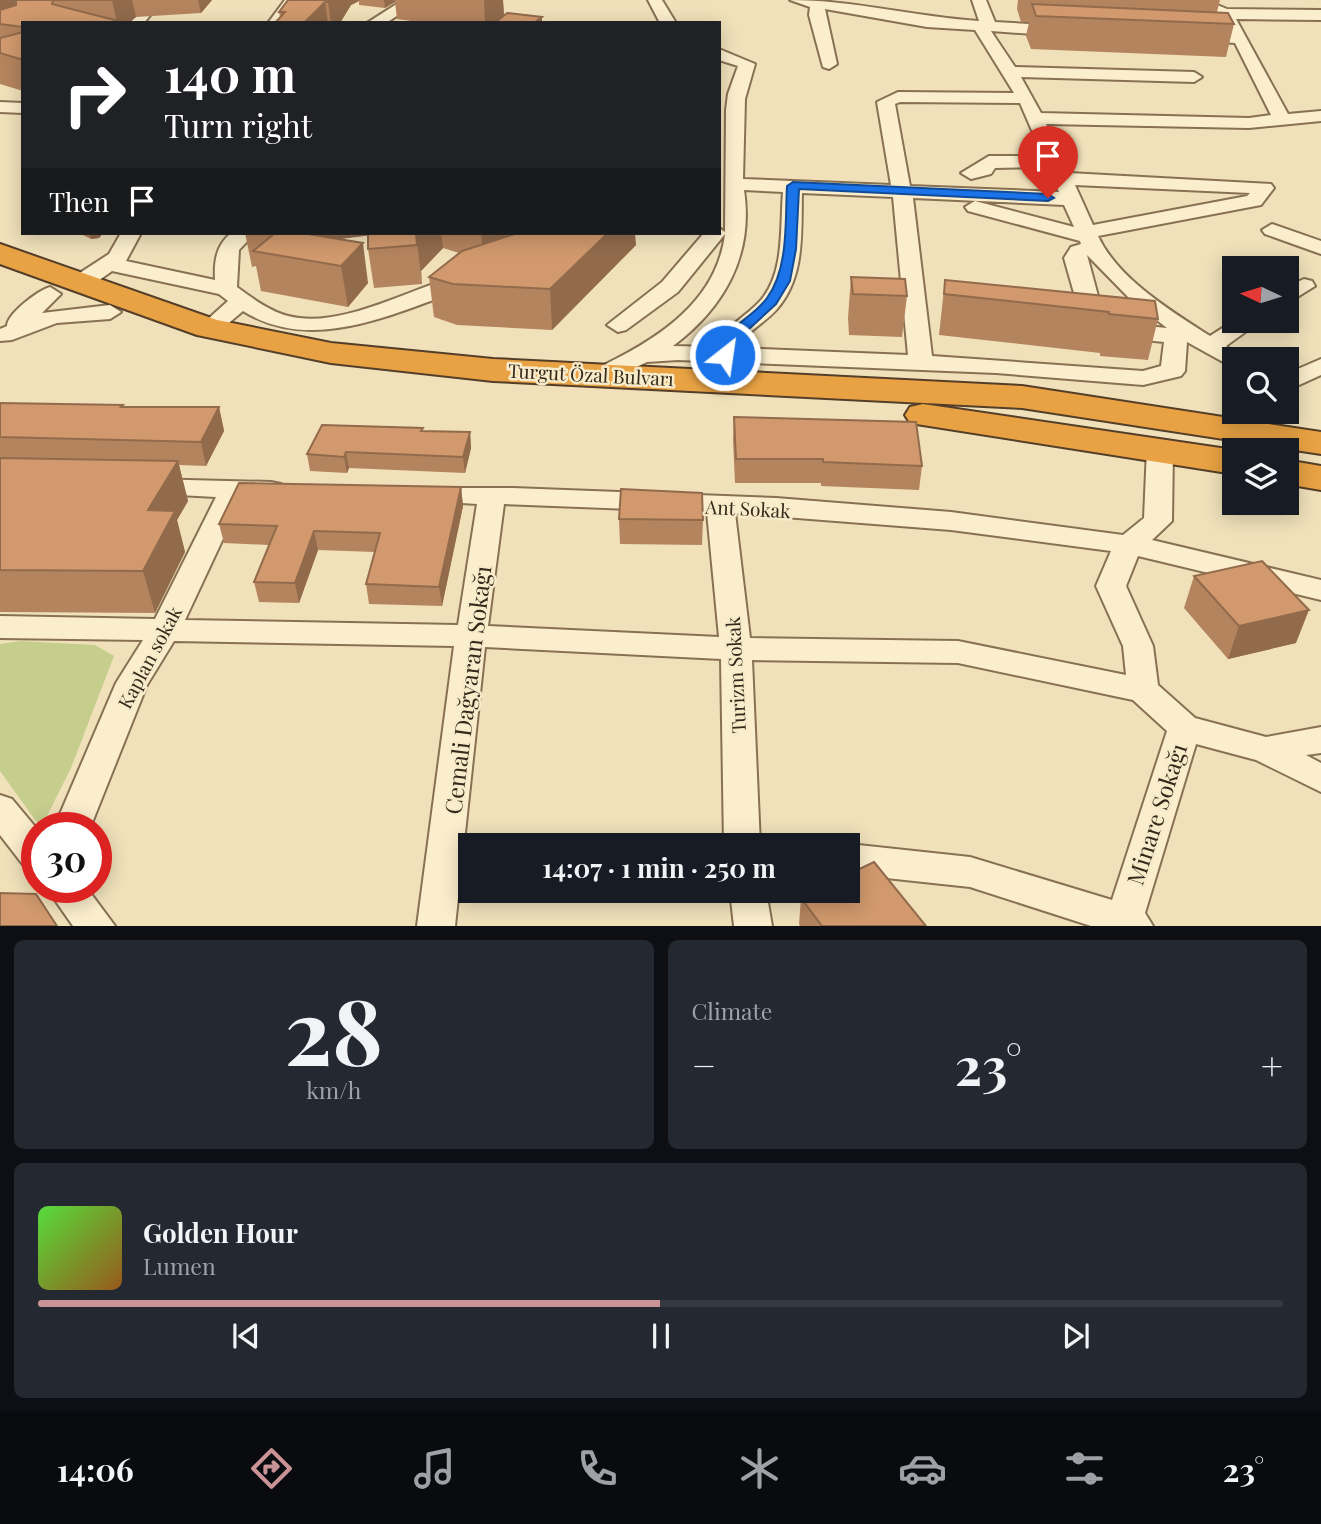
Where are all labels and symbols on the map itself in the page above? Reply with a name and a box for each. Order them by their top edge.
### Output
pin [1018,126,1078,198]
north arrow [1222,256,1298,332]
position arrow [688,318,762,392]
street label: Turgut Özal Bulvarı [507,357,675,391]
street label: Ant Sokak [704,493,792,523]
street label: Cemali Dağyaran Sokağı [436,564,498,816]
street label: Kaplan sokak [111,601,187,713]
street label: Turizm Sokak [719,615,751,734]
street label: Minare Sokağı [1119,739,1193,889]
speed limit sign: 30 [21,812,112,903]

